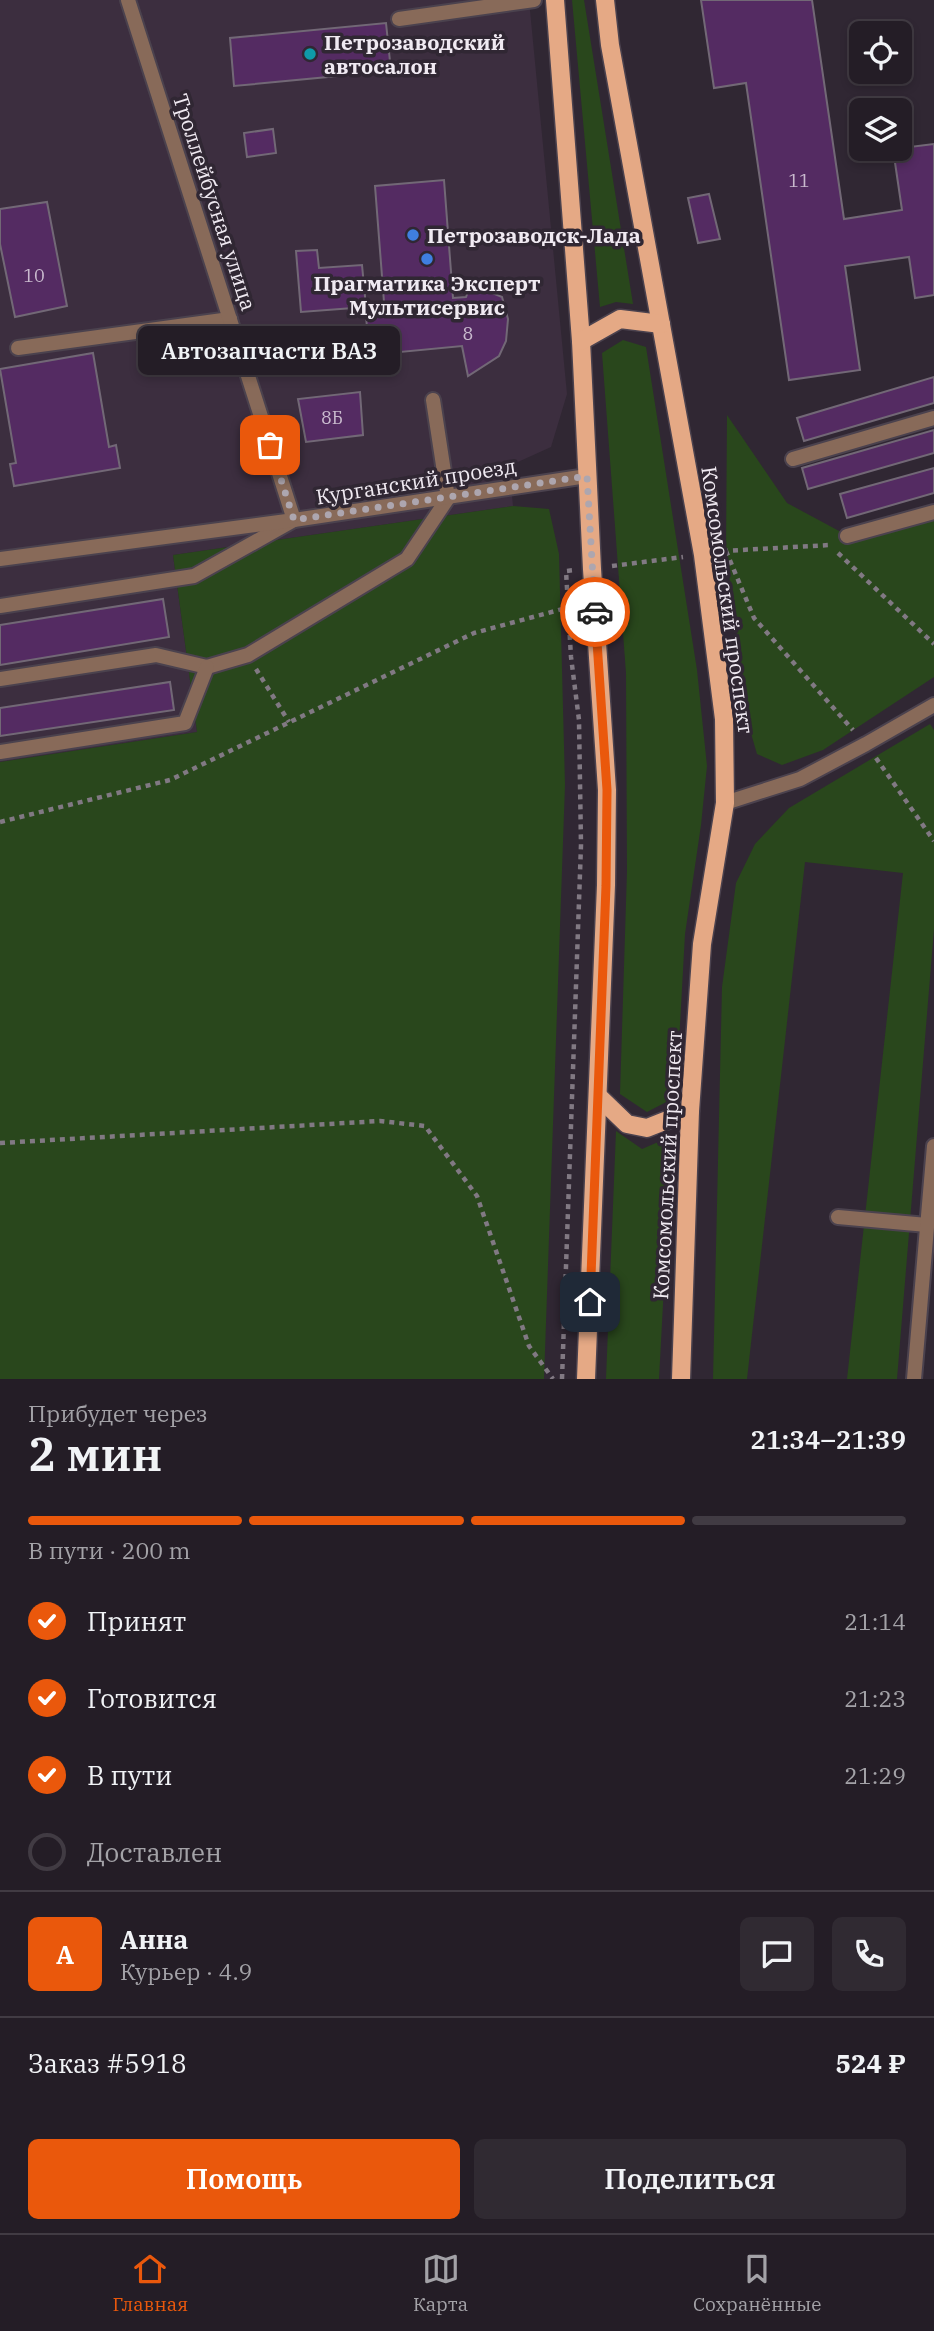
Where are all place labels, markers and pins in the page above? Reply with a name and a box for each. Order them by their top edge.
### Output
place label: Петрозаводский автосалон [324,28,505,80]
marker: Петрозаводский автосалон [302,46,318,62]
place label: Петрозаводск-Лада [427,221,641,249]
marker: Петрозаводск-Лада [405,227,421,243]
marker: Прагматика Эксперт Мультисервис [419,251,435,267]
place label: Прагматика Эксперт Мультисервис [313,269,541,321]
callout: Автозапчасти ВАЗ [139,326,401,375]
pin [240,415,300,475]
pin [560,1272,620,1332]

